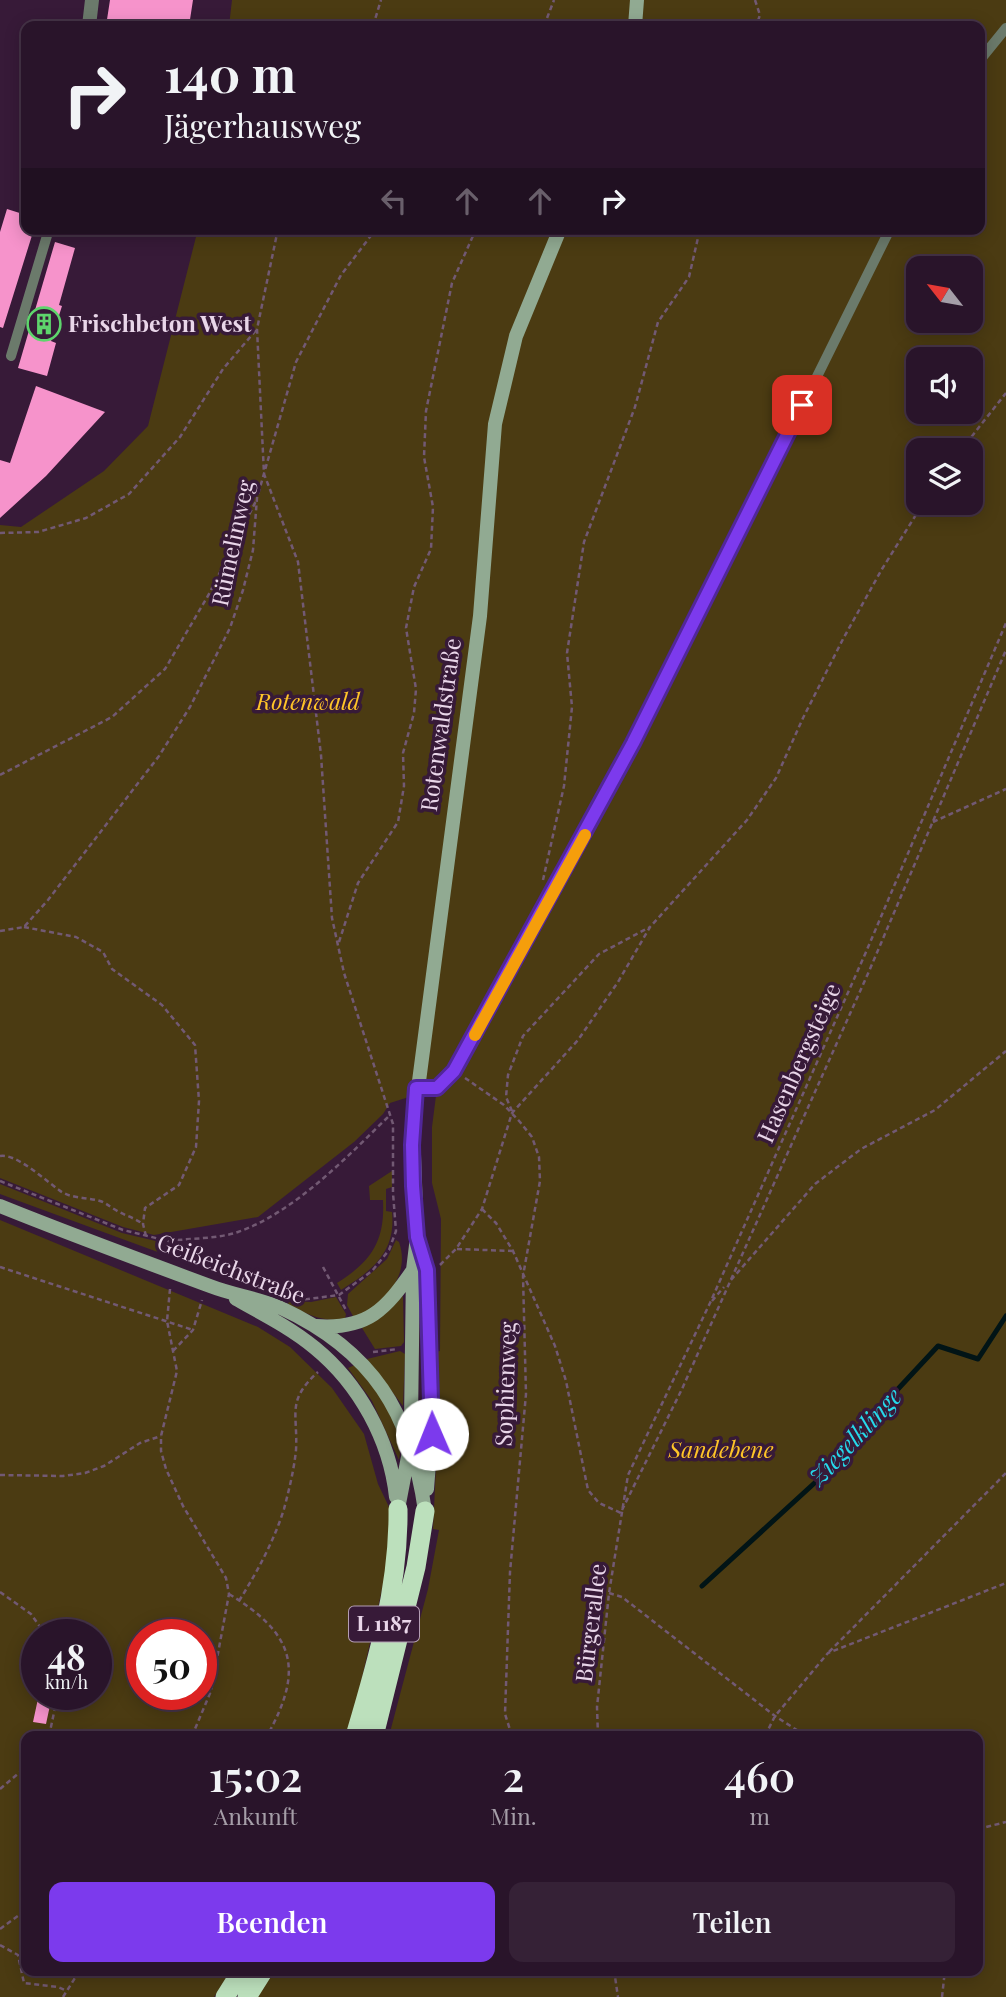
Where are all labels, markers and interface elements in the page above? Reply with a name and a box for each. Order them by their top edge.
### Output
text: 140 m [164,40,296,105]
icon: right [49,49,140,140]
text: Jägerhausweg [164,103,361,146]
icon: left [375,182,413,220]
icon: ahead [448,182,486,220]
icon: ahead [521,182,559,220]
icon: right [594,182,632,220]
north arrow [906,256,984,332]
map controls [906,256,983,515]
building icon: Frischbeton West [25,305,63,343]
place label: Frischbeton West [68,307,252,338]
button: sound [906,347,983,424]
pin [772,375,832,435]
icon: arrive [783,386,821,424]
button: layers [906,438,983,515]
street label: Rümelinweg [203,477,260,609]
street label: Rotenwaldstraße [412,636,467,813]
park label: Rotenwald [255,685,361,716]
street label: Hasenbergsteige [749,978,847,1147]
street label: Geißeichstraße [153,1225,310,1310]
street label: Sophienweg [487,1321,522,1447]
water label: Ziegelklinge [800,1380,908,1492]
position arrow [395,1397,469,1471]
park label: Sandebene [667,1433,774,1464]
street label: Bürgerallee [567,1562,612,1684]
road number: L 1187 [349,1606,419,1642]
speed limit sign: 50 [126,1619,217,1710]
text: 48 [47,1632,86,1679]
text: km/h [45,1670,88,1694]
text: 15:02 [209,1747,303,1803]
text: 2 [503,1747,524,1803]
text: 460 [724,1747,795,1803]
text: Ankunft [214,1800,297,1831]
text: Min. [490,1800,537,1831]
text: m [750,1800,770,1831]
button: Beenden [49,1882,495,1962]
button: Teilen [509,1882,955,1962]

